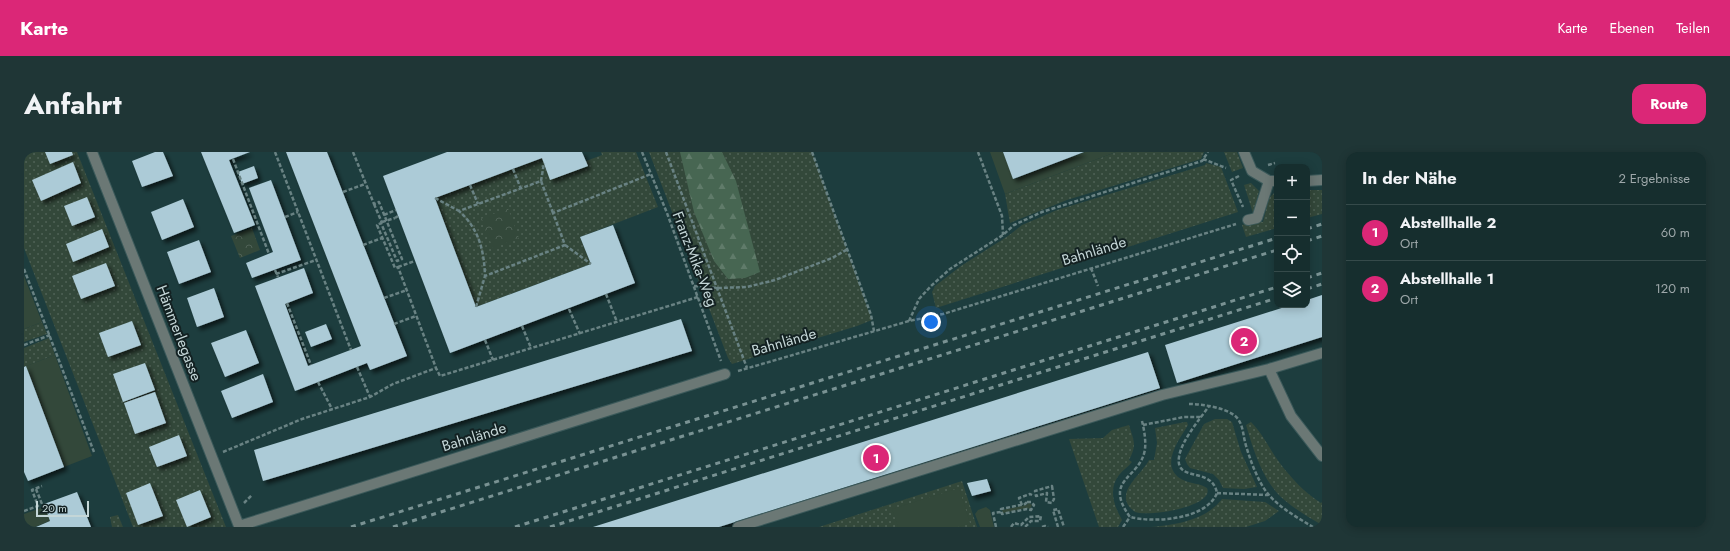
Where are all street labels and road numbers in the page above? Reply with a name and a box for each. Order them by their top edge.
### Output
street label: Franz-Mika-Weg [667,208,723,310]
street label: Bahnlände [1059,231,1129,271]
street label: Hämmerlegasse [151,282,207,384]
street label: Bahnlände [749,322,819,362]
street label: Bahnlände [439,417,509,457]

